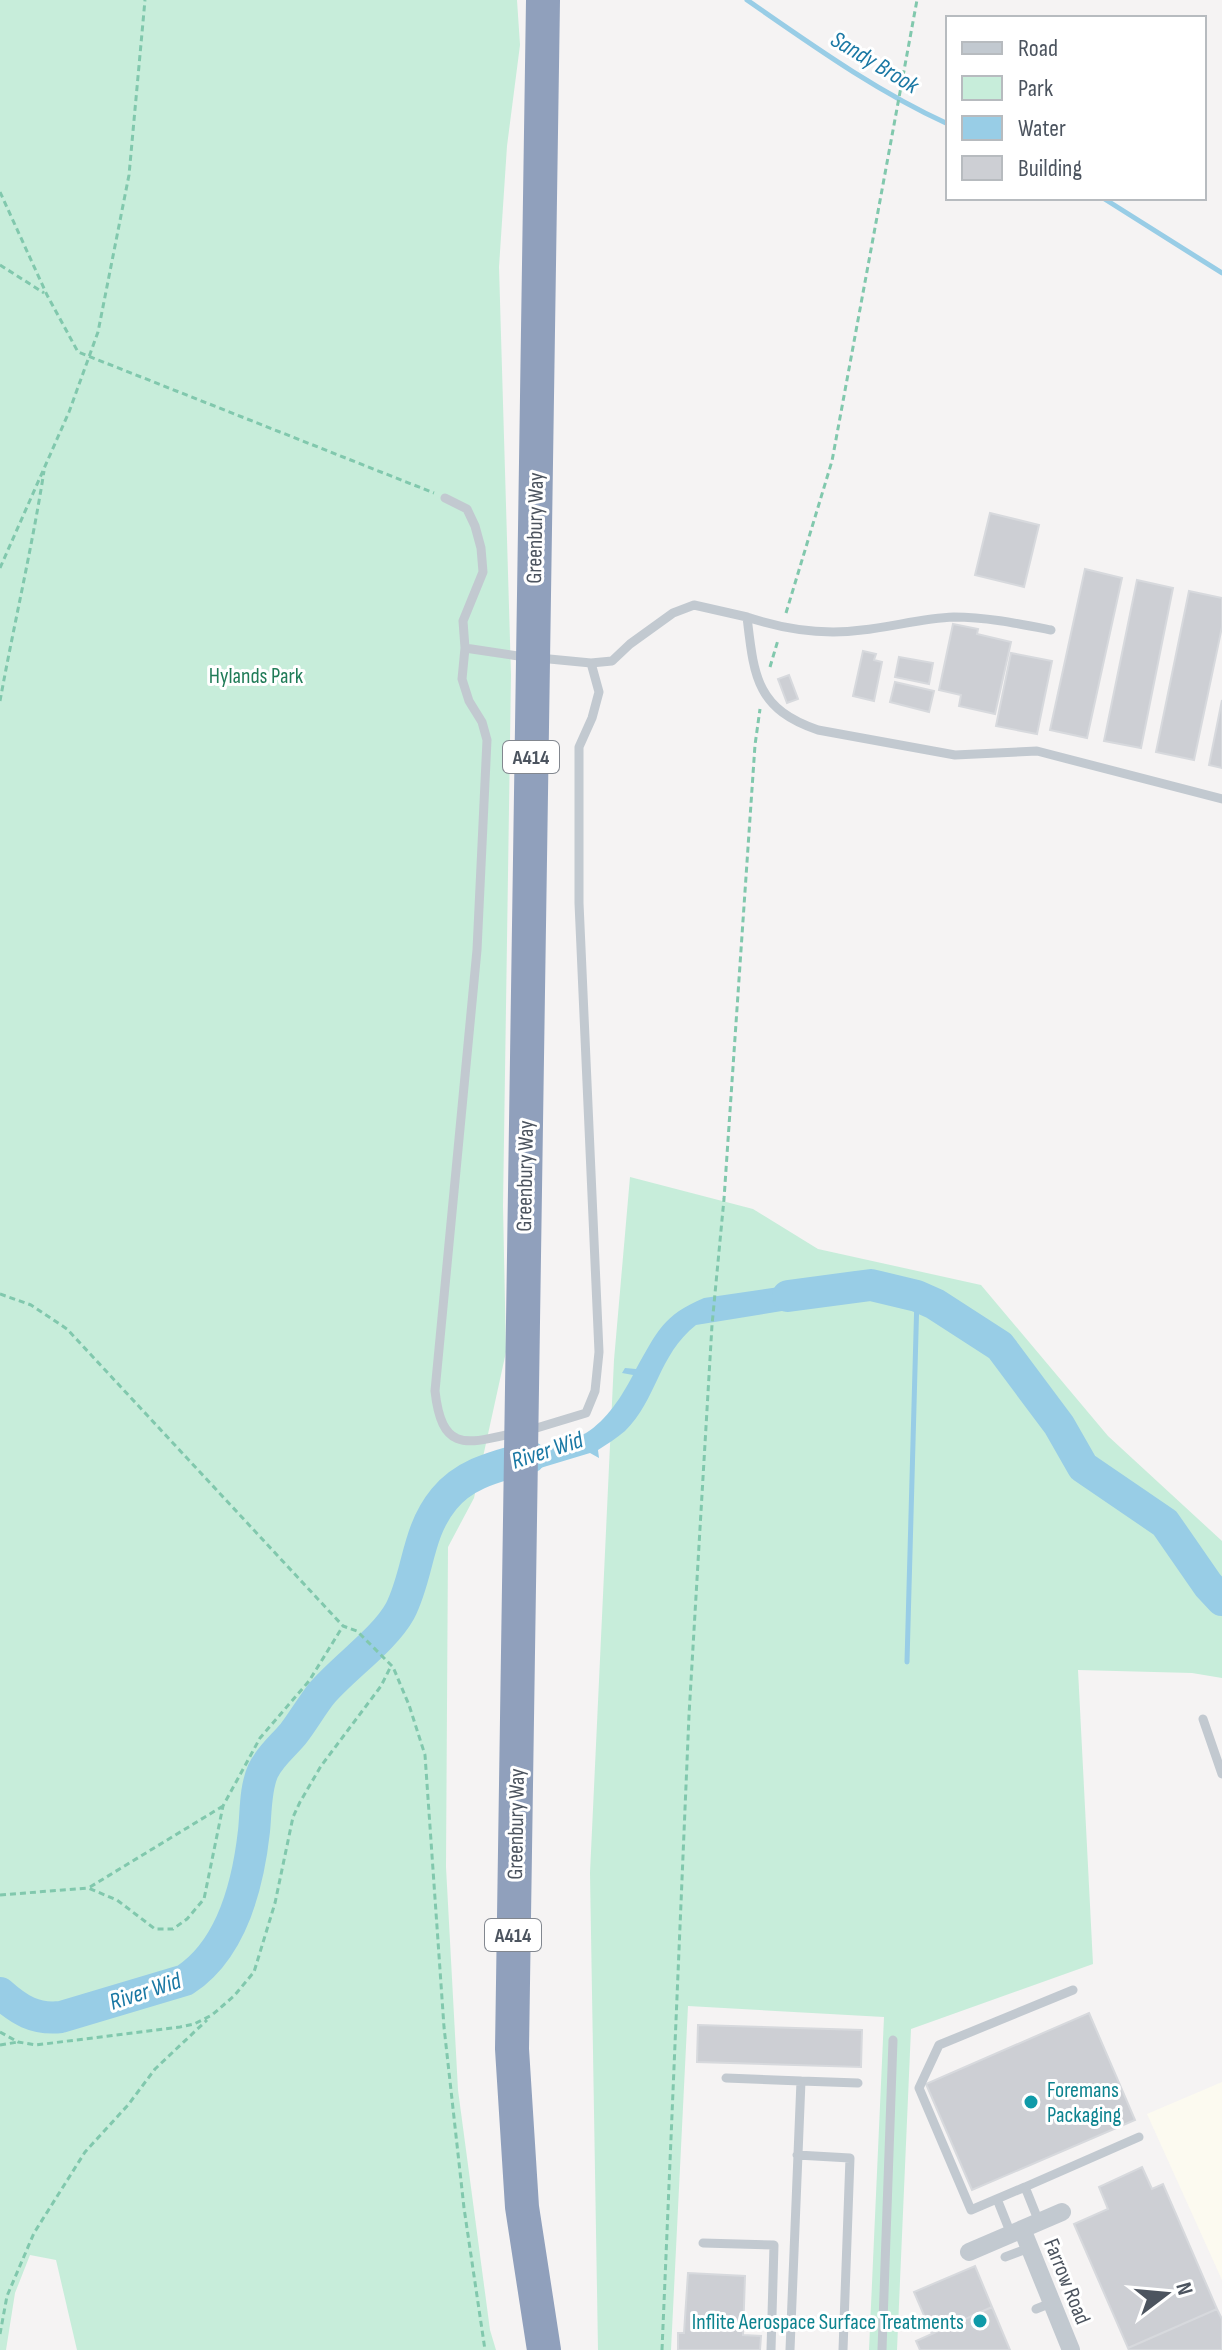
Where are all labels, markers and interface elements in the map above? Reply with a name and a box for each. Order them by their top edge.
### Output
legend [946,16,1206,200]
water label: Sandy Brook [825,25,925,101]
text: Road [1018,34,1058,63]
text: Park [1018,74,1053,103]
text: Water [1018,114,1066,143]
text: Building [1018,154,1082,183]
street label: Greenbury Way [521,472,550,584]
park label: Hylands Park [209,663,304,690]
road number: A414 [503,741,559,773]
street label: Greenbury Way [511,1120,540,1232]
water label: River Wid [508,1425,588,1476]
street label: Greenbury Way [502,1768,531,1880]
road number: A414 [485,1919,541,1951]
water label: River Wid [106,1966,186,2017]
place label: Foremans Packaging [1047,2077,1121,2129]
marker: Foremans Packaging [1022,2093,1040,2111]
street label: Farrow Road [1037,2235,1096,2328]
north arrow [1126,2254,1206,2334]
text: N [1169,2280,1198,2298]
place label: Inflite Aerospace Surface Treatments [692,2309,964,2336]
marker: Inflite Aerospace Surface Treatments [971,2312,989,2330]

